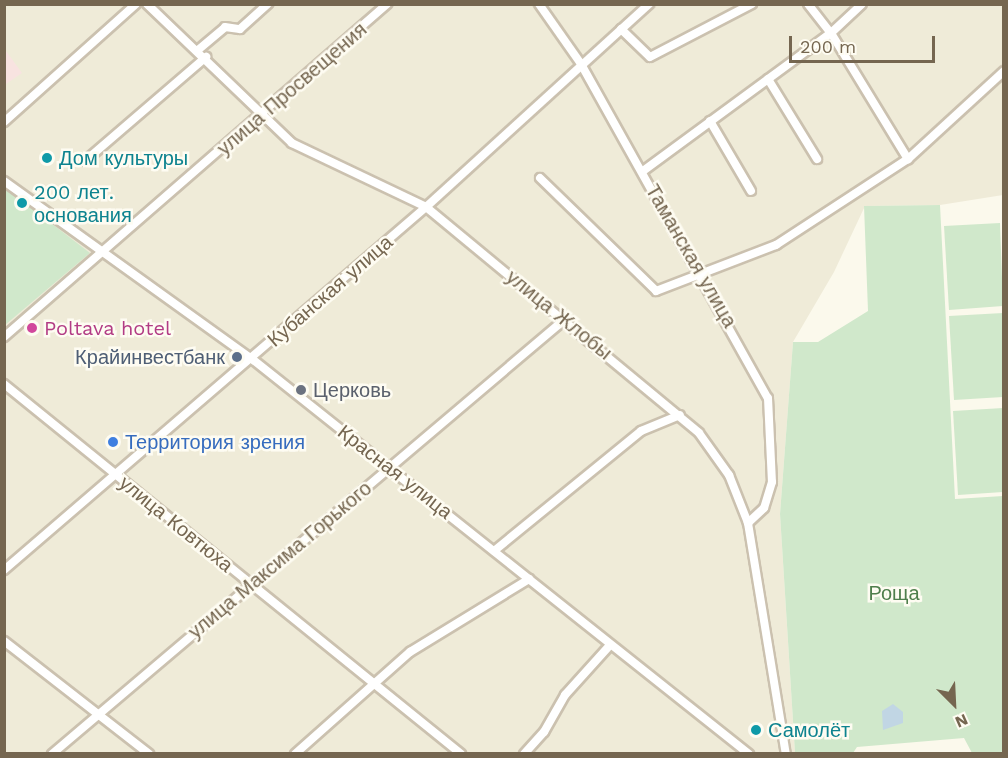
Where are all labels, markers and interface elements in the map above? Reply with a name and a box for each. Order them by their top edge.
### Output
street label: улица Просвещения [212,18,372,160]
scale bar [792,24,938,62]
text: 200 m [800,36,856,57]
place label: Дом культуры [59,146,188,170]
marker: Дом культуры [40,151,54,165]
place label: 200 лет. основания [34,180,132,227]
street label: Таманская улица [640,180,742,332]
marker: 200 лет. основания [15,196,29,210]
street label: Кубанская улица [263,230,397,352]
street label: улица Жлобы [501,265,617,365]
place label: Poltava hotel [44,316,172,340]
marker: Poltava hotel [25,321,39,335]
place label: Крайинвестбанк [75,345,225,369]
marker: Крайинвестбанк [230,350,244,364]
place label: Церковь [313,378,391,402]
marker: Церковь [294,383,308,397]
street label: Красная улица [333,420,457,524]
place label: Территория зрения [125,430,305,454]
marker: Территория зрения [106,435,120,449]
street label: улица Ковтюха [114,471,238,577]
street label: улица Максима Горького [183,476,377,644]
park label: Роща [868,581,920,605]
north arrow [924,674,984,734]
text: N [952,710,971,732]
place label: Самолёт [768,718,850,742]
marker: Самолёт [749,723,763,737]

